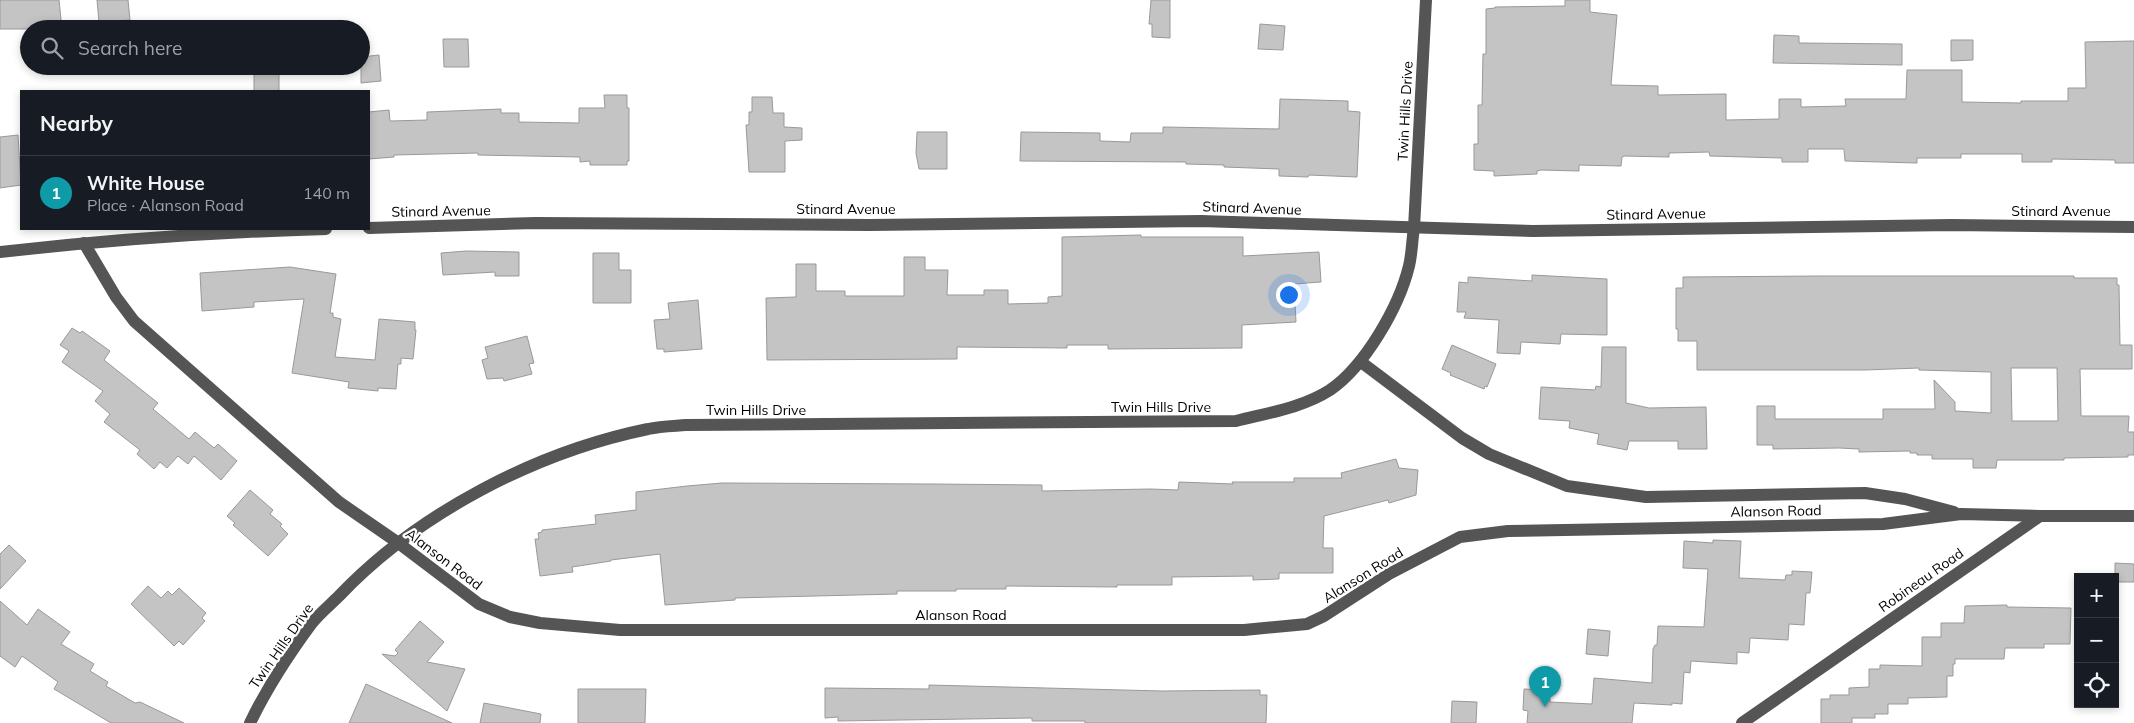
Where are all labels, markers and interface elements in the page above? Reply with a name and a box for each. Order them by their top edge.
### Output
search box [20,20,370,75]
icon: search [38,34,66,62]
text: Search here [78,36,182,60]
street label: Twin Hills Drive [1393,61,1417,161]
text: Nearby [40,110,113,136]
text: White House [87,171,205,195]
text: 1 [51,183,61,203]
text: 140 m [303,183,350,203]
text: Place · Alanson Road [87,195,244,215]
street label: Stinard Avenue [1202,197,1302,219]
street label: Stinard Avenue [796,200,896,218]
street label: Stinard Avenue [391,201,491,221]
street label: Stinard Avenue [2011,202,2111,220]
street label: Stinard Avenue [1606,204,1706,224]
your location [1276,282,1302,308]
street label: Twin Hills Drive [1111,398,1211,416]
street label: Twin Hills Drive [706,401,806,419]
street label: Alanson Road [1730,501,1822,521]
street label: Alanson Road [402,524,486,594]
street label: Alanson Road [1319,543,1407,607]
street label: Robineau Road [1875,544,1967,616]
map controls [2074,573,2119,708]
button: + [2074,573,2119,618]
street label: Twin Hills Drive [245,600,317,692]
street label: Alanson Road [915,606,1007,624]
button: − [2074,618,2119,663]
button: locate [2074,663,2119,708]
pin: 1 [1529,666,1561,707]

